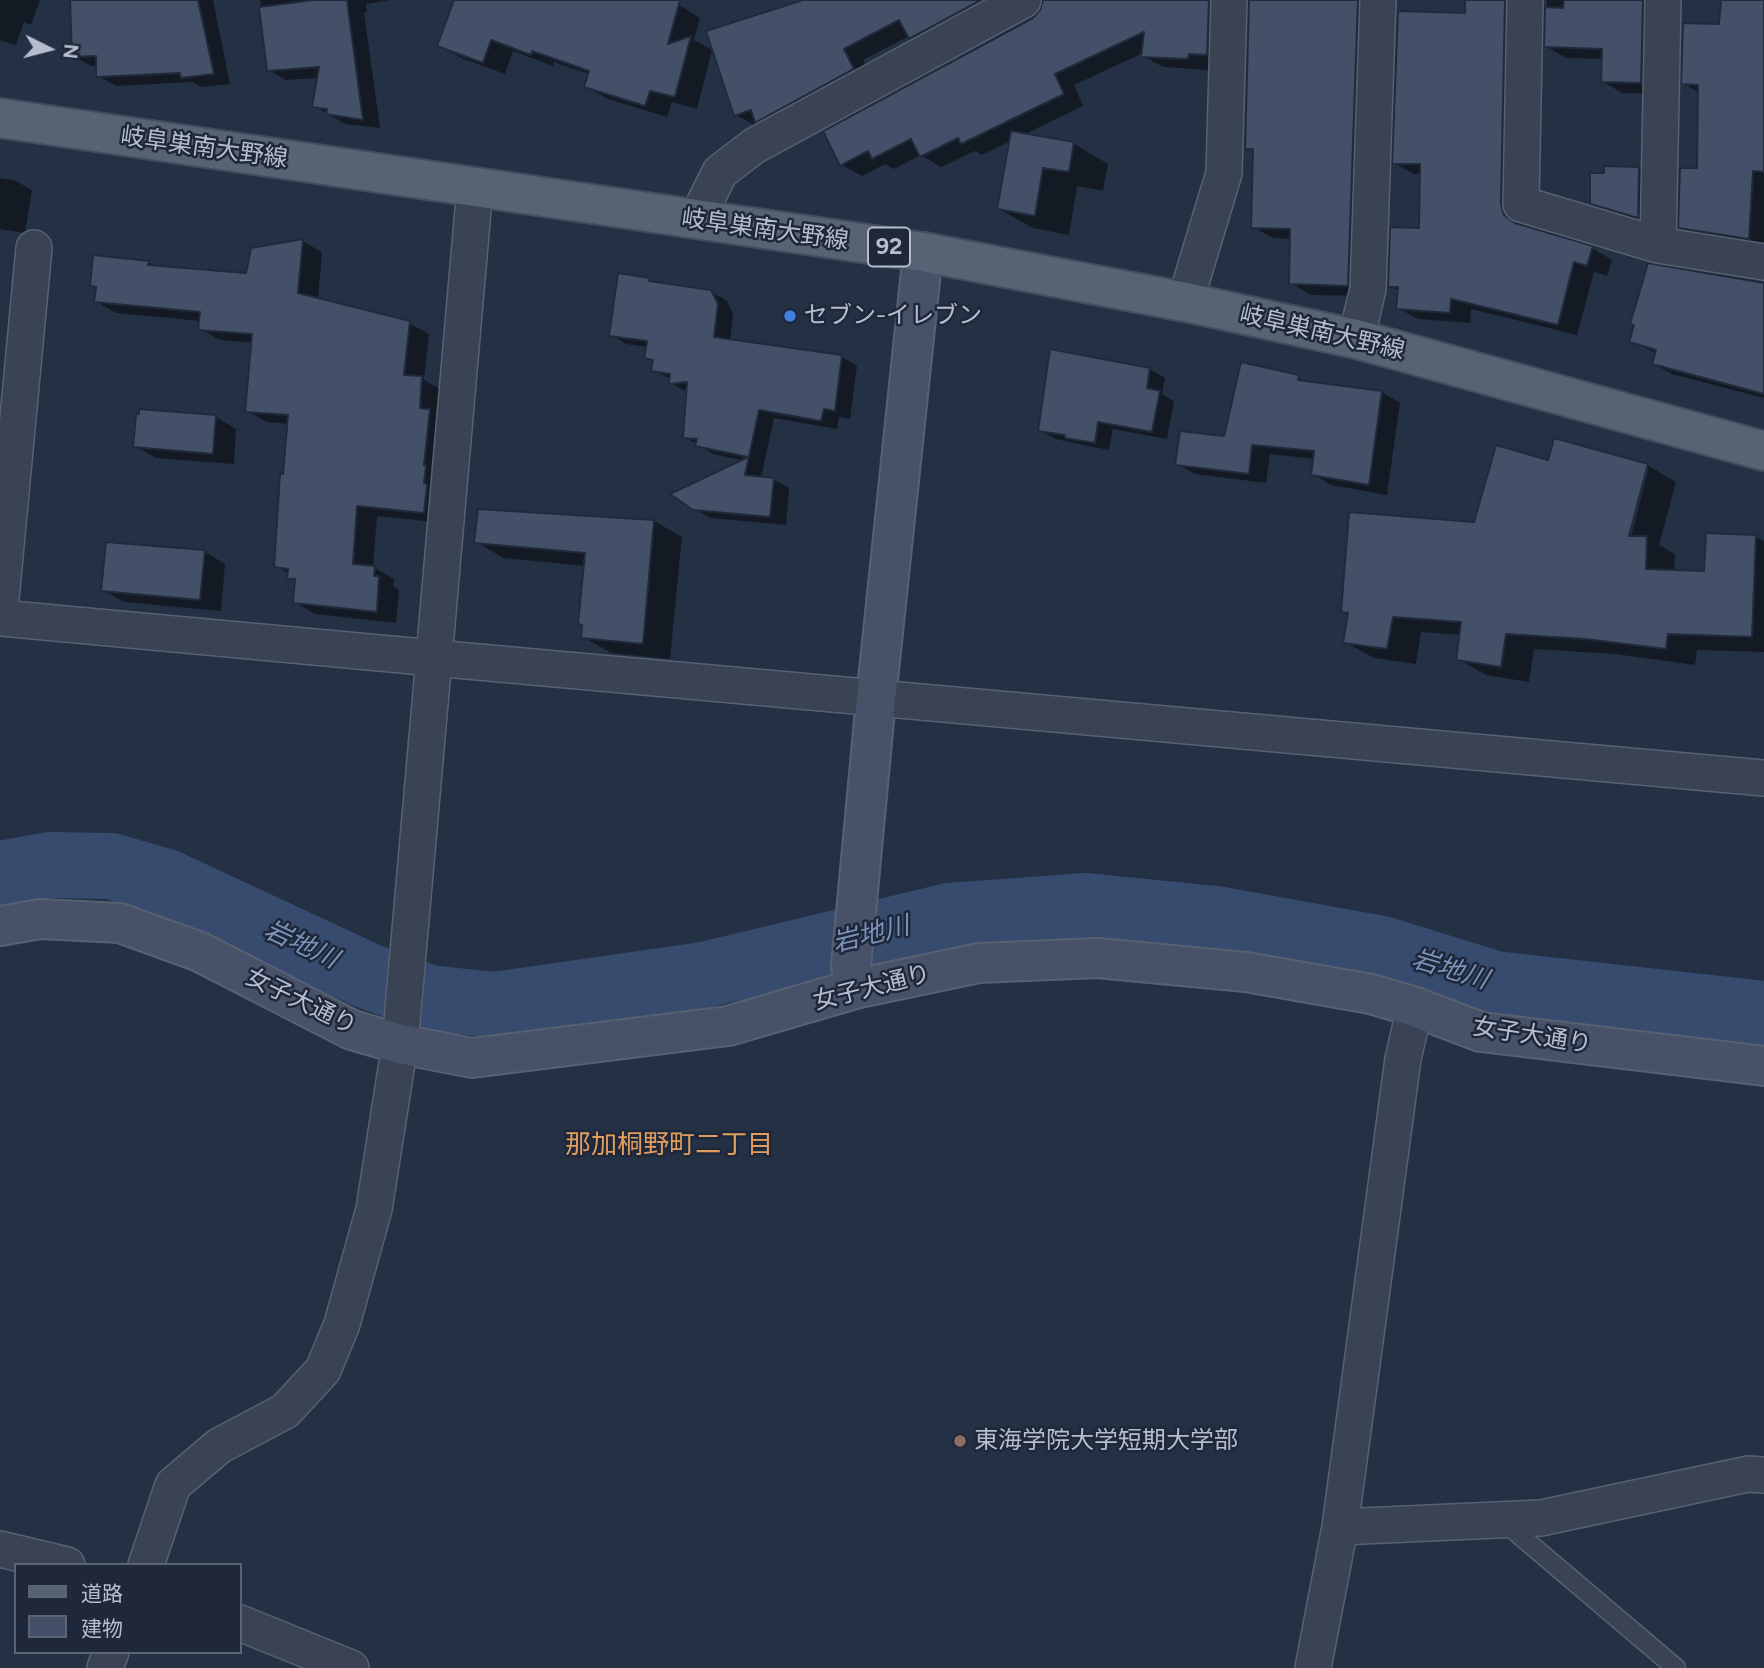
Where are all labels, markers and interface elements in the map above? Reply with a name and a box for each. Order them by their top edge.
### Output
north arrow [14,14,84,84]
text: N [58,43,83,60]
street label: 岐阜巣南大野線 [119,122,289,174]
street label: 岐阜巣南大野線 [680,204,850,256]
road number: 92 [868,228,910,266]
street label: 岐阜巣南大野線 [1237,300,1407,366]
place label: セブン-イレブン [804,302,982,330]
marker: セブン-イレブン [782,308,798,324]
water label: 岩地川 [829,910,913,960]
water label: 岩地川 [259,914,343,976]
water label: 岩地川 [1408,944,1492,996]
street label: 女子大通り [810,960,934,1016]
street label: 女子大通り [241,963,361,1041]
street label: 女子大通り [1470,1012,1594,1060]
district label: 那加桐野町二丁目 [565,1129,773,1161]
place label: 東海学院大学短期大学部 [974,1427,1238,1455]
marker: 東海学院大学短期大学部 [952,1433,968,1449]
legend [14,1563,242,1654]
text: 道路 [81,1581,123,1606]
text: 建物 [81,1616,123,1641]

